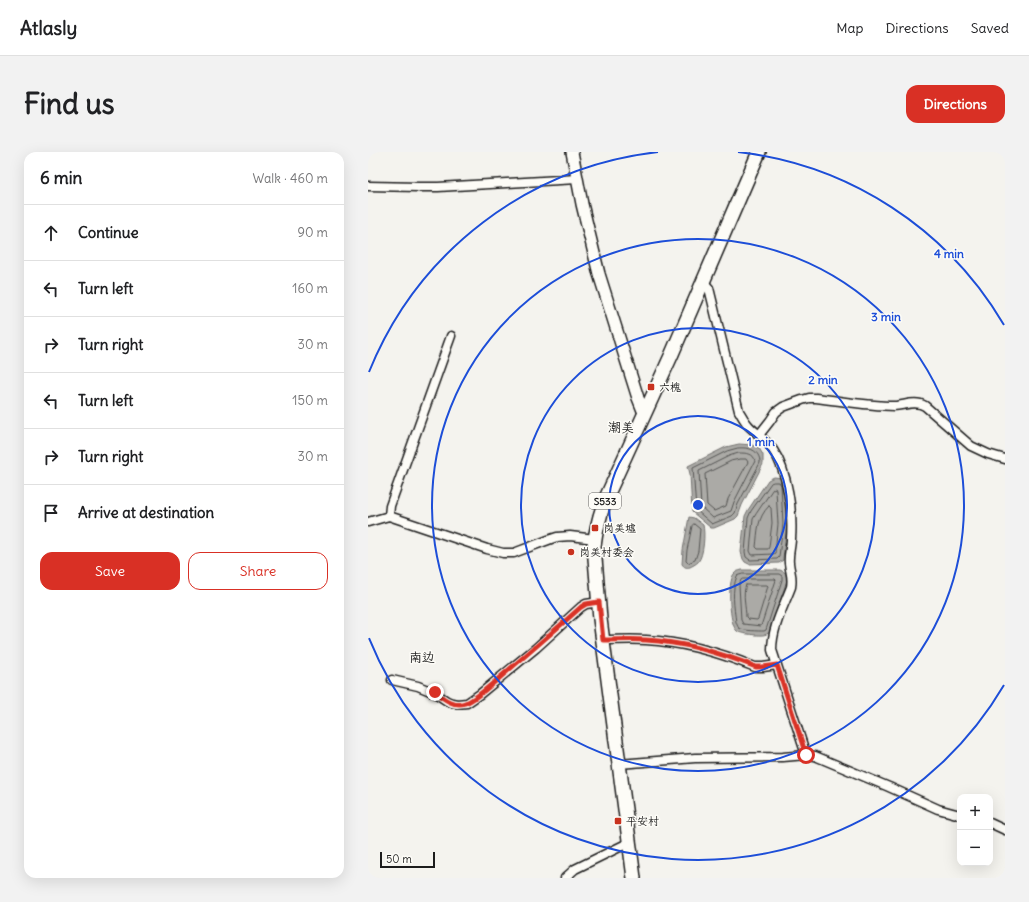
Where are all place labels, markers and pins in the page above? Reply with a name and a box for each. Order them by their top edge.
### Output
place label: 六槐 [659,380,681,394]
marker: 六槐 [646,382,656,392]
centre of rings [691,498,705,512]
place label: 岗美墟 [603,521,636,535]
marker: 岗美墟 [590,523,600,533]
place label: 岗美村委会 [579,545,634,559]
marker: 岗美村委会 [566,547,576,557]
place label: 平安村 [626,814,659,828]
marker: 平安村 [613,816,623,826]

